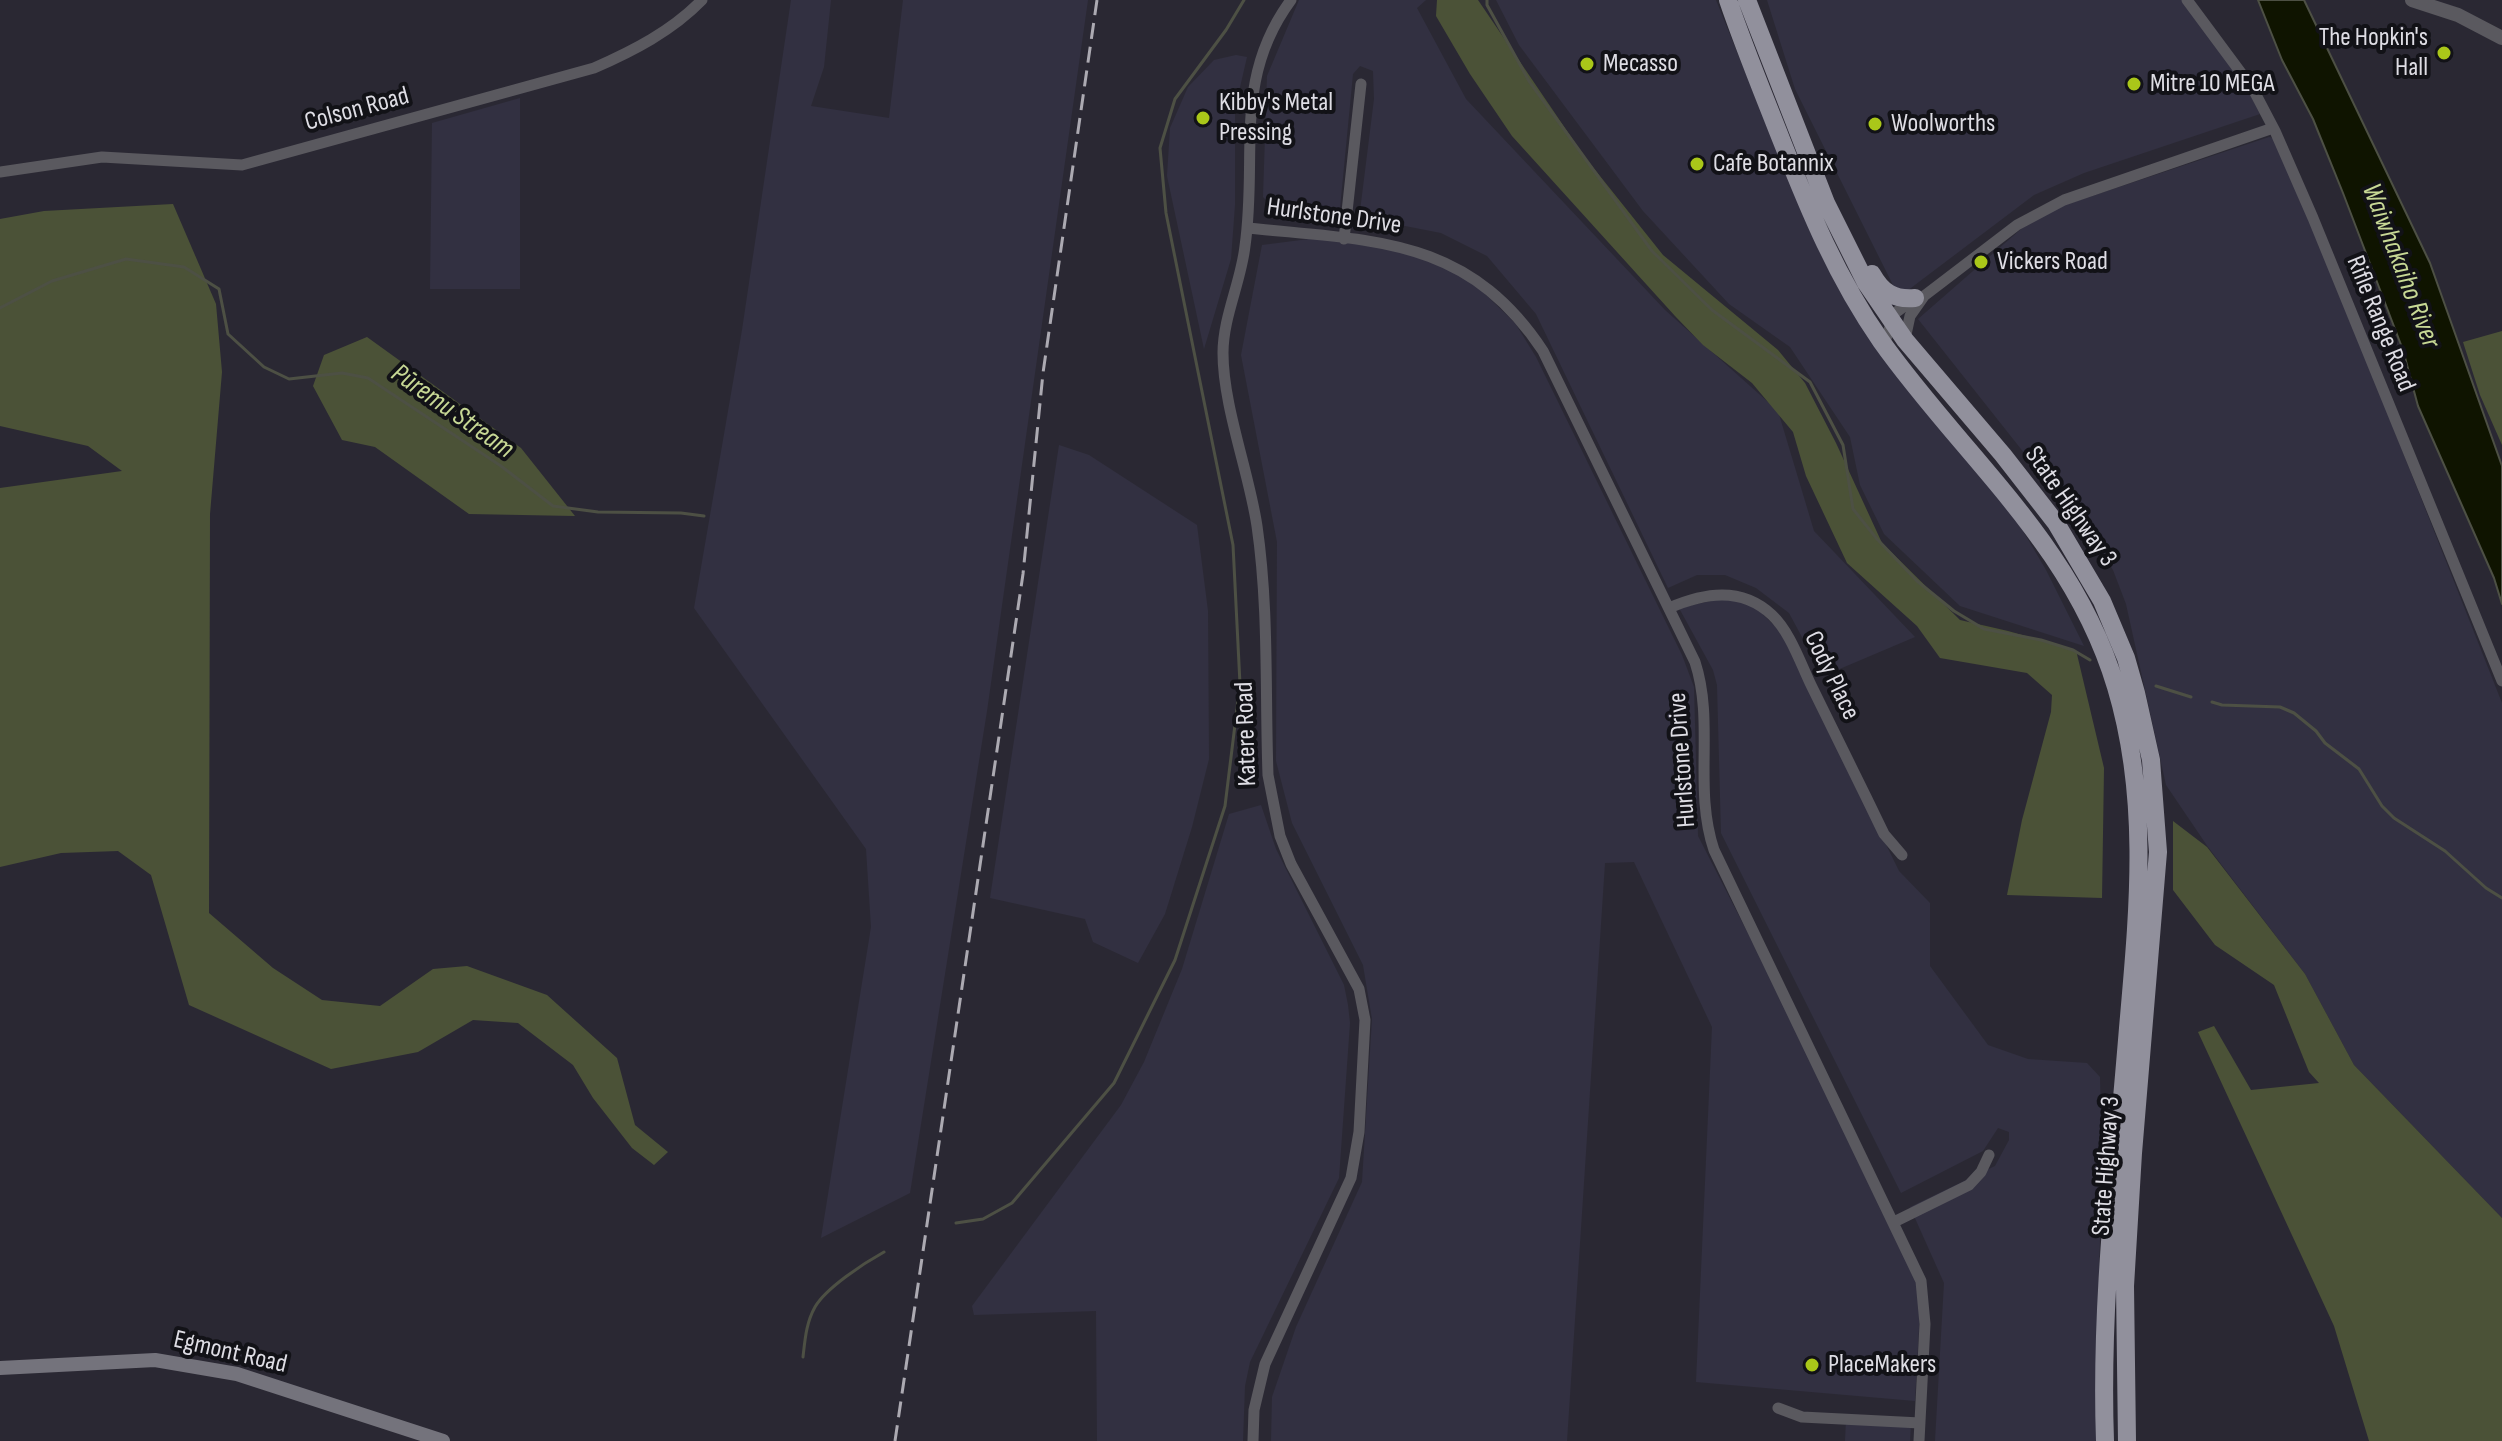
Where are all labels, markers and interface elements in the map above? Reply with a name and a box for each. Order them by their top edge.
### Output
place label: The Hopkin's Hall [2319,22,2428,84]
marker: The Hopkin's Hall [2435,44,2453,62]
place label: Mecasso [1603,48,1678,80]
marker: Mecasso [1578,55,1596,73]
place label: Mitre 10 MEGA [2150,68,2275,100]
marker: Mitre 10 MEGA [2125,75,2143,93]
street label: Colson Road [301,81,413,139]
place label: Kibby's Metal Pressing [1219,87,1333,148]
place label: Woolworths [1891,108,1995,140]
marker: Kibby's Metal Pressing [1194,109,1212,127]
marker: Woolworths [1866,115,1884,133]
place label: Cafe Botannix [1713,148,1834,180]
marker: Cafe Botannix [1688,155,1706,173]
water label: Waiwhakaiho River [2353,179,2447,353]
street label: Hurlstone Drive [1265,192,1403,242]
place label: Vickers Road [1997,246,2108,278]
street label: Rifle Range Road [2339,252,2421,396]
marker: Vickers Road [1972,253,1990,271]
water label: Pūremu Stream [384,357,520,467]
street label: State Highway 3 [2017,441,2123,573]
street label: Cody Place [1796,627,1866,725]
street label: Katere Road [1230,681,1264,787]
street label: Hurlstone Drive [1663,691,1703,829]
street label: State Highway 3 [2087,1095,2127,1237]
street label: Egmont Road [170,1325,290,1381]
place label: PlaceMakers [1828,1349,1936,1381]
marker: PlaceMakers [1803,1356,1821,1374]

